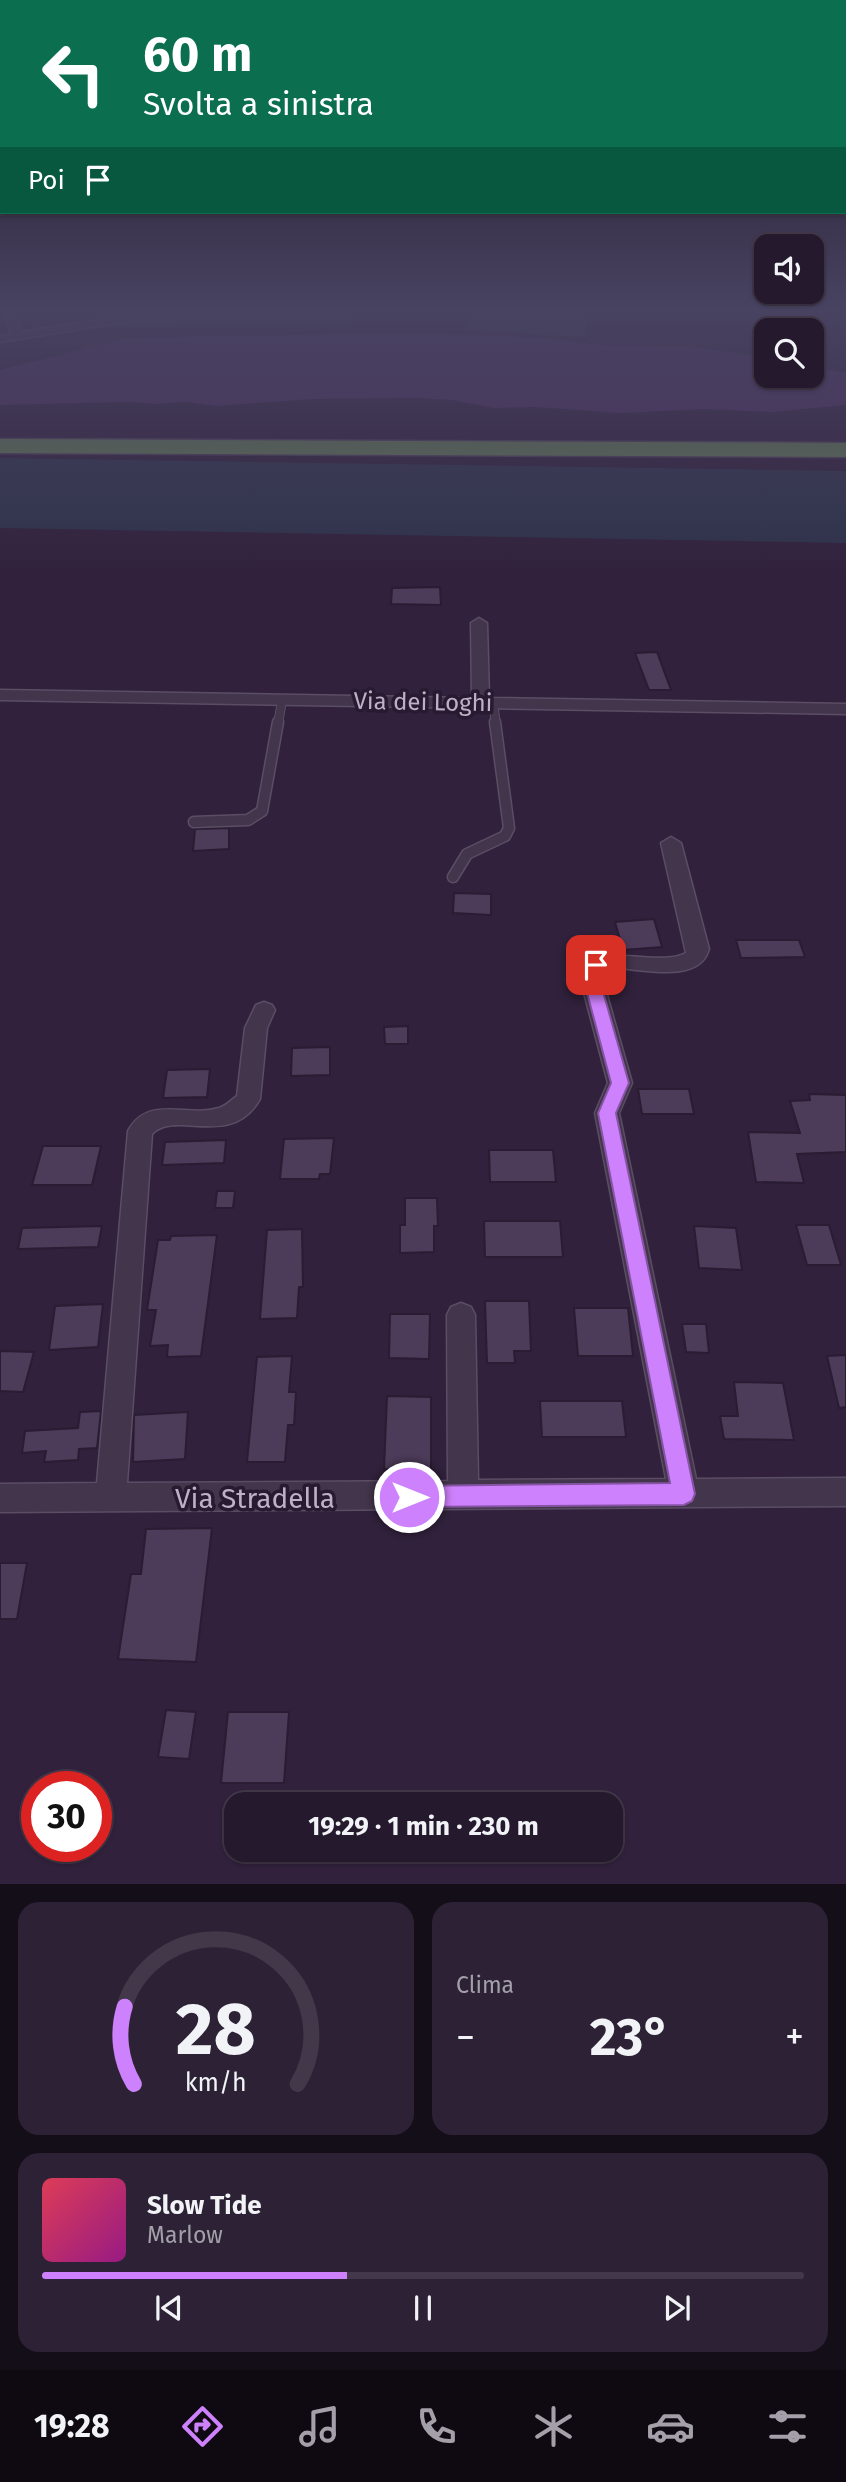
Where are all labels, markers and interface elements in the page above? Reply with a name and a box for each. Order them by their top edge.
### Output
text: 60 m [143,25,252,84]
icon: left [28,28,119,119]
text: Svolta a sinistra [143,85,374,123]
icon: arrive [79,161,117,199]
text: Poi [28,165,65,196]
map controls [754,234,824,388]
button: sound [754,234,824,304]
button: search [754,318,824,388]
street label: Via dei Loghi [353,687,493,717]
pin [566,935,626,995]
icon: arrive [577,946,615,984]
position arrow [372,1460,446,1534]
street label: Via Stradella [175,1482,335,1515]
speed limit sign: 30 [21,1771,112,1862]
text: 19:29 · 1 min · 230 m [308,1811,539,1842]
text: Clima [456,1971,514,1999]
text: 28 [176,1987,256,2074]
text: 23° [590,2006,670,2069]
text: − [456,2014,475,2060]
text: + [785,2014,804,2060]
text: km/h [185,2068,247,2098]
text: Slow Tide [147,2190,262,2221]
text: Marlow [147,2221,223,2249]
icon: previous [150,2289,188,2327]
icon: pause [404,2289,442,2327]
icon: next [658,2289,696,2327]
icon: directions [178,2402,227,2451]
icon: music [295,2402,344,2451]
icon: phone [412,2402,461,2451]
icon: climate [529,2402,578,2451]
icon: car [646,2402,695,2451]
icon: filters [763,2402,812,2451]
text: 19:28 [34,2407,110,2445]

